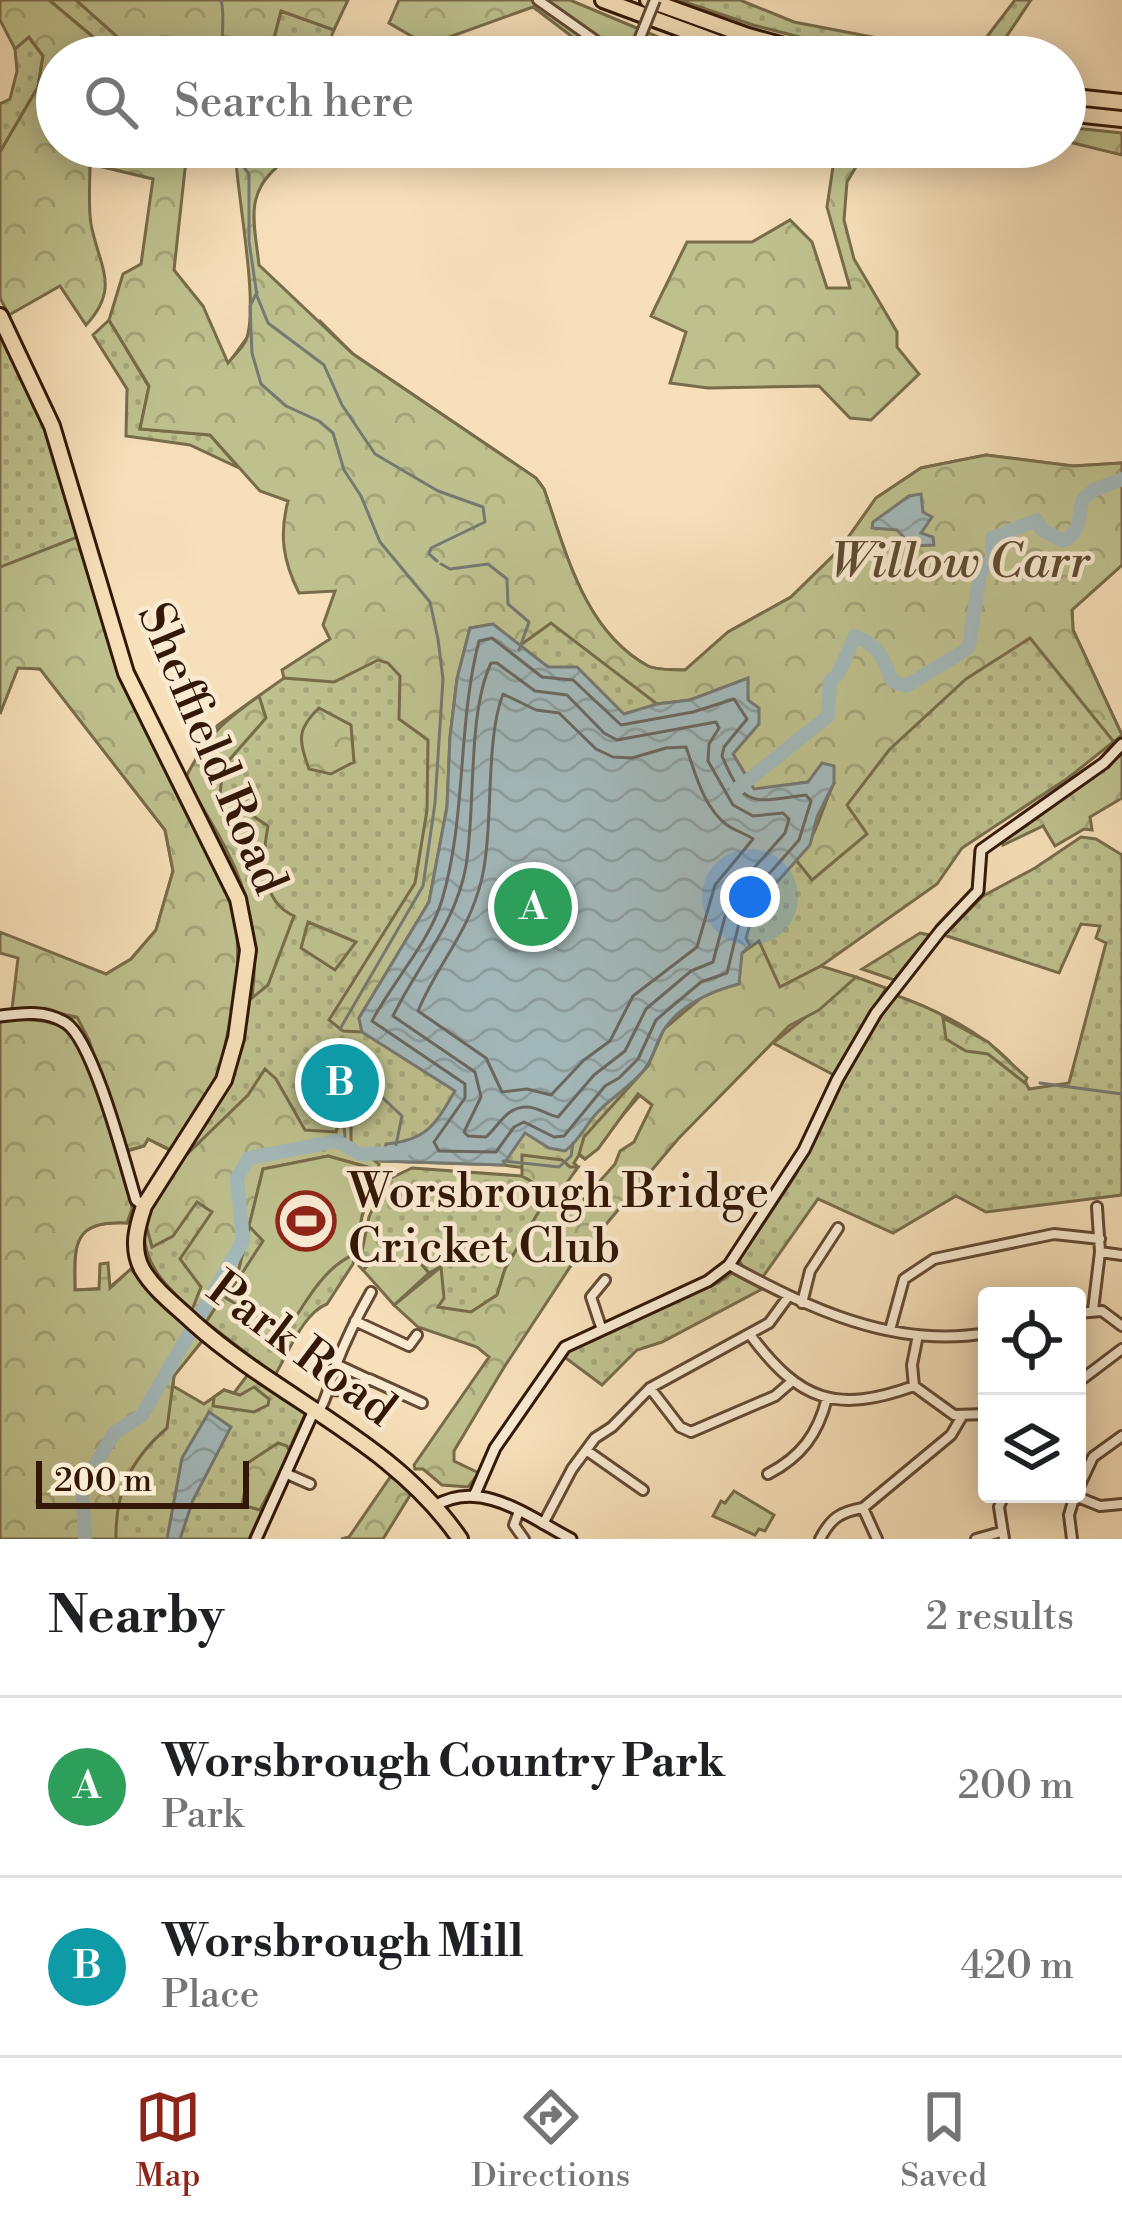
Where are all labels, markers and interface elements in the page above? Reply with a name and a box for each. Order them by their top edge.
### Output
search box [36,36,1086,168]
icon: search [78,69,144,135]
text: Search here [174,74,414,131]
park label: Willow Carr [830,533,1091,593]
street label: Sheffield Road [123,594,299,904]
pin: A [494,862,572,952]
your location [720,867,780,927]
pin: B [301,1038,379,1128]
place label: Worsbrough Bridge Cricket Club [346,1163,769,1278]
sports icon: Worsbrough Bridge Cricket Club [275,1190,337,1252]
street label: Park Road [195,1260,407,1440]
map controls [978,1287,1086,1503]
button: locate [978,1287,1086,1395]
button: layers [978,1395,1086,1503]
scale bar [36,1455,249,1508]
text: 200 m [54,1461,152,1502]
text: Nearby [48,1585,224,1649]
text: 2 results [926,1593,1074,1642]
text: Worsbrough Country Park [162,1734,725,1791]
text: A [73,1762,101,1811]
text: 200 m [958,1762,1074,1811]
text: Park [162,1791,243,1840]
text: Worsbrough Mill [162,1914,524,1971]
text: B [72,1942,102,1991]
text: 420 m [961,1942,1074,1991]
text: Place [162,1971,259,2020]
tab: Map [135,2084,201,2197]
tab: Directions [471,2084,630,2197]
tab: Saved [900,2084,987,2197]

